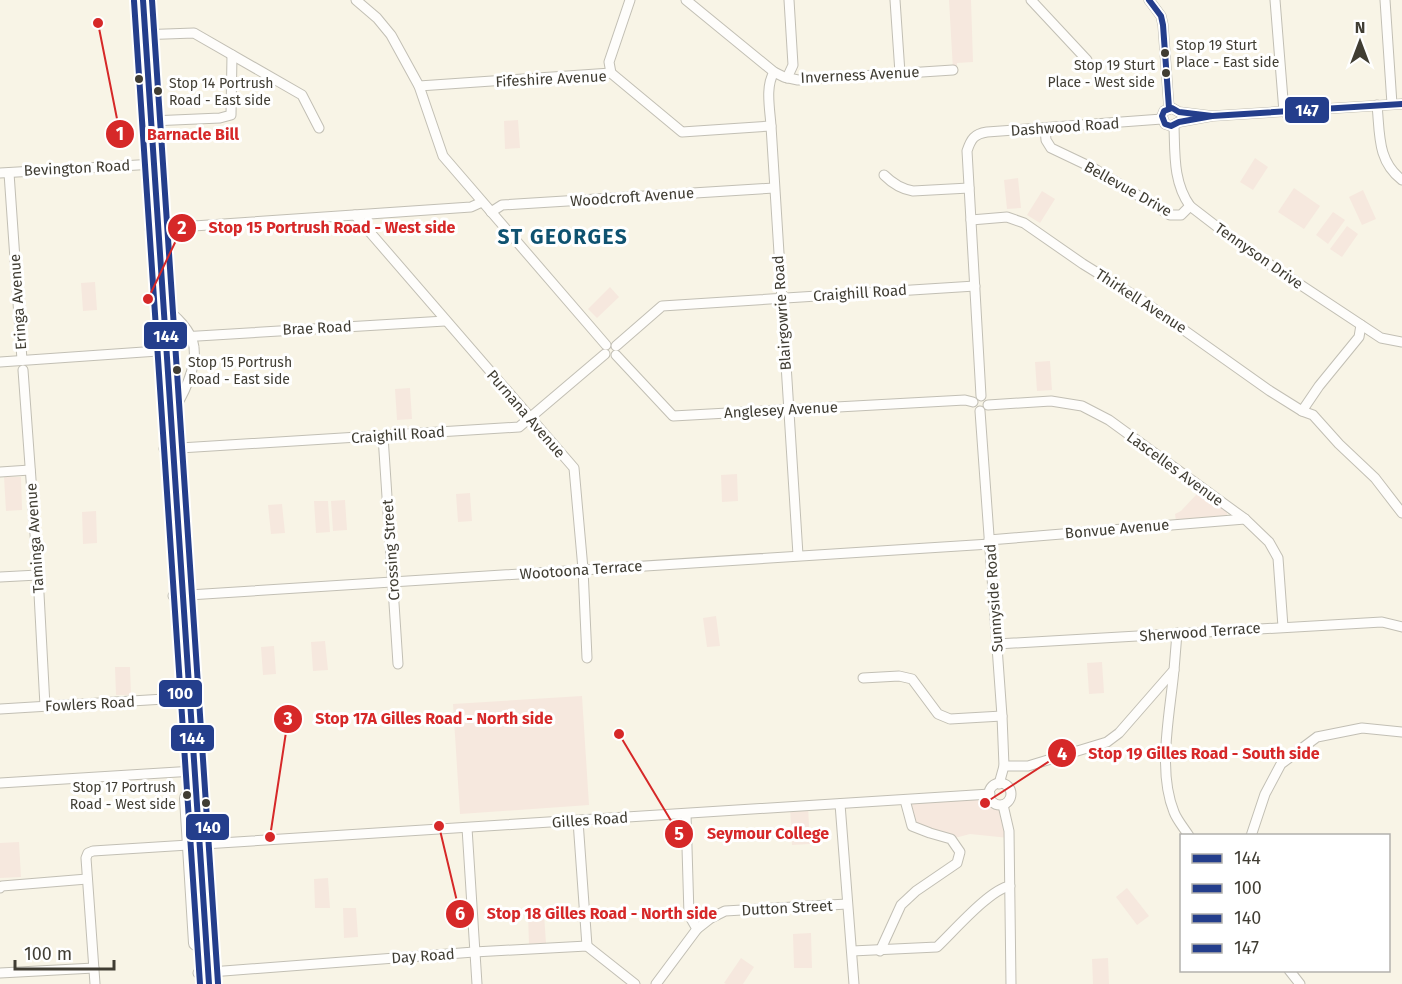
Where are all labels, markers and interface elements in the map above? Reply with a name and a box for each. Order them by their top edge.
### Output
north arrow [1330,12,1390,72]
text: N [1355,18,1365,37]
place label: Stop 19 Sturt Place - East side [1176,37,1279,71]
marker: Stop 19 Sturt Place - East side [1159,47,1171,59]
place label: Stop 19 Sturt Place - West side [1047,57,1156,91]
street label: Inverness Avenue [800,63,920,87]
street label: Fifeshire Avenue [495,67,607,91]
marker: Stop 19 Sturt Place - West side [1160,67,1172,79]
unlabelled marker [133,73,145,85]
place label: Stop 14 Portrush Road - East side [169,75,274,109]
marker: Stop 14 Portrush Road - East side [152,85,164,97]
line badge: 147 [1284,96,1330,124]
text: 147 [1295,101,1319,120]
street label: Dashwood Road [1010,114,1120,140]
callout: Barnacle Bill [105,117,251,151]
text: 1 [116,123,124,145]
text: Barnacle Bill [147,125,239,144]
street label: Bevington Road [23,156,131,180]
street label: Bellevue Drive [1081,157,1175,221]
street label: Woodcroft Avenue [569,184,695,210]
callout: Stop 15 Portrush Road - West side [167,211,468,245]
text: 2 [177,217,187,239]
text: Stop 15 Portrush Road - West side [209,218,456,237]
street label: Tennyson Drive [1211,219,1307,293]
district label: ST GEORGES [498,224,628,250]
street label: Eringa Avenue [6,253,30,351]
street label: Blairgowrie Road [769,255,795,371]
street label: Thirkell Avenue [1092,265,1190,337]
street label: Craighill Road [812,281,908,305]
street label: Brae Road [282,317,352,339]
line badge: 144 [143,321,188,350]
text: 144 [153,327,179,346]
place label: Stop 15 Portrush Road - East side [188,354,292,388]
marker: Stop 15 Portrush Road - East side [171,364,183,376]
street label: Purnana Avenue [483,366,569,462]
street label: Anglesey Avenue [724,398,838,422]
street label: Craighill Road [350,423,446,447]
street label: Lascelles Avenue [1123,428,1227,510]
street label: Taminga Avenue [22,482,48,594]
street label: Crossing Street [378,498,404,601]
street label: Bonvue Avenue [1064,515,1170,543]
street label: Sunnyside Road [981,543,1007,653]
street label: Wootoona Terrace [519,557,643,583]
street label: Sherwood Terrace [1139,619,1261,645]
line badge: 100 [158,679,203,708]
text: 100 [167,684,193,703]
street label: Fowlers Road [45,693,135,715]
callout: Stop 17A Gilles Road - North side [273,702,565,736]
text: 3 [282,708,293,730]
text: Stop 17A Gilles Road - North side [315,709,553,728]
line badge: 144 [170,724,215,752]
text: 144 [179,729,205,748]
callout: Stop 19 Gilles Road - South side [1047,736,1332,770]
text: 4 [1057,743,1067,765]
text: Stop 19 Gilles Road - South side [1088,744,1320,763]
place label: Stop 17 Portrush Road - West side [70,779,176,813]
marker: Stop 17 Portrush Road - West side [181,789,193,801]
unlabelled marker [200,797,212,809]
street label: Gilles Road [551,808,629,832]
line badge: 140 [185,813,230,841]
callout: Seymour College [664,817,841,851]
text: 140 [195,818,221,837]
text: 5 [674,823,684,845]
text: Seymour College [707,824,829,843]
legend [1180,834,1390,972]
text: 144 [1234,847,1261,869]
text: 100 [1234,877,1262,899]
callout: Stop 18 Gilles Road - North side [445,897,729,931]
street label: Dutton Street [741,897,834,919]
text: 6 [455,903,465,925]
text: Stop 18 Gilles Road - North side [487,904,717,923]
text: 140 [1234,907,1261,929]
scale bar [15,933,114,971]
text: 147 [1234,937,1259,959]
text: 100 m [24,943,72,965]
street label: Day Road [391,945,455,967]

